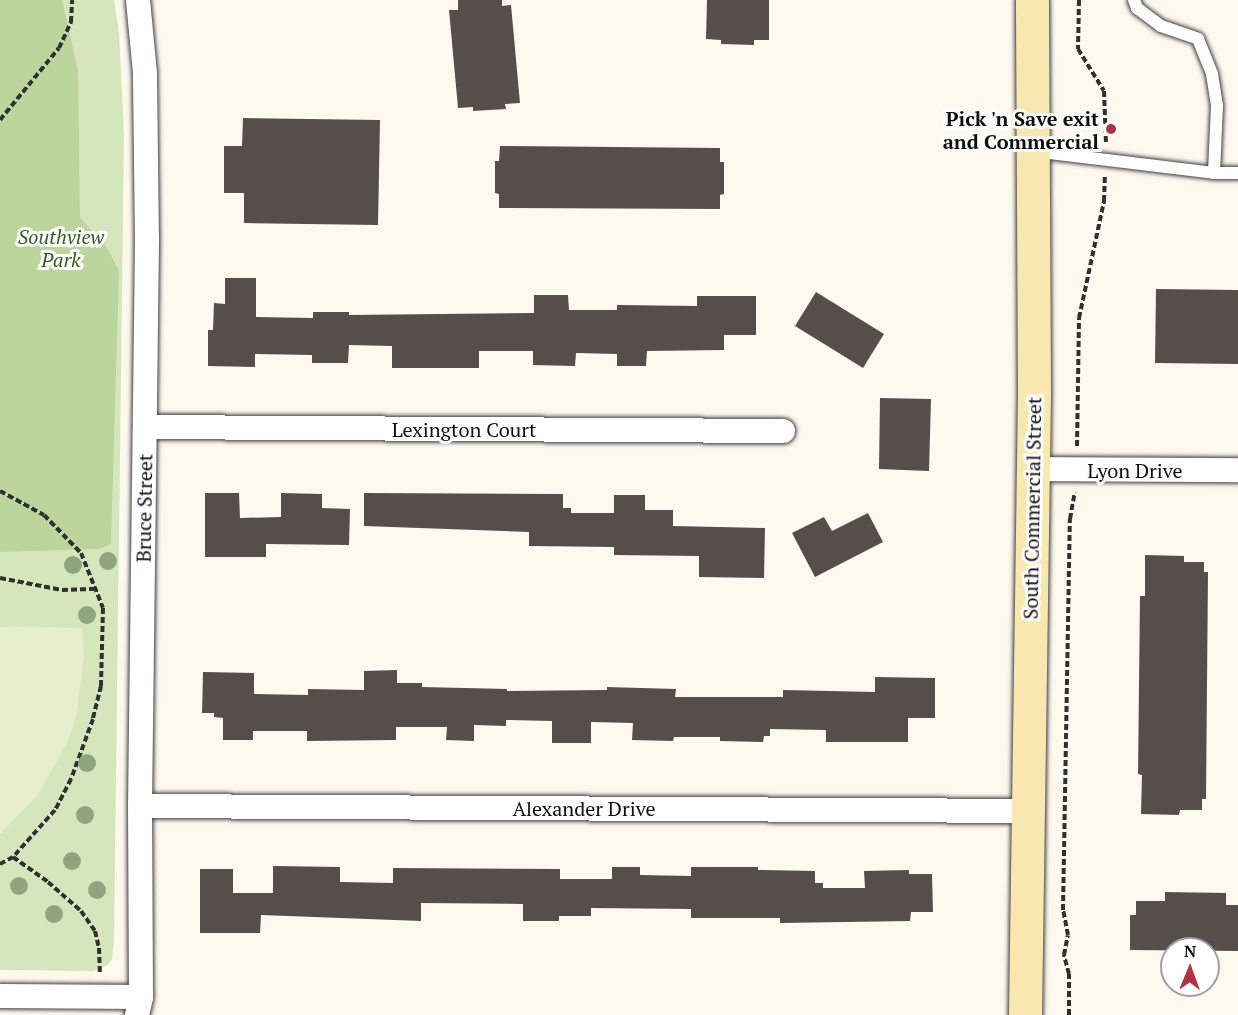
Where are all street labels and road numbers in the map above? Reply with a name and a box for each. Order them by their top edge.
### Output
street label: South Commercial Street [1018,396,1046,620]
street label: Lexington Court [392,417,536,441]
street label: Bruce Street [131,453,157,563]
street label: Lyon Drive [1087,458,1183,482]
street label: Alexander Drive [512,796,656,820]

